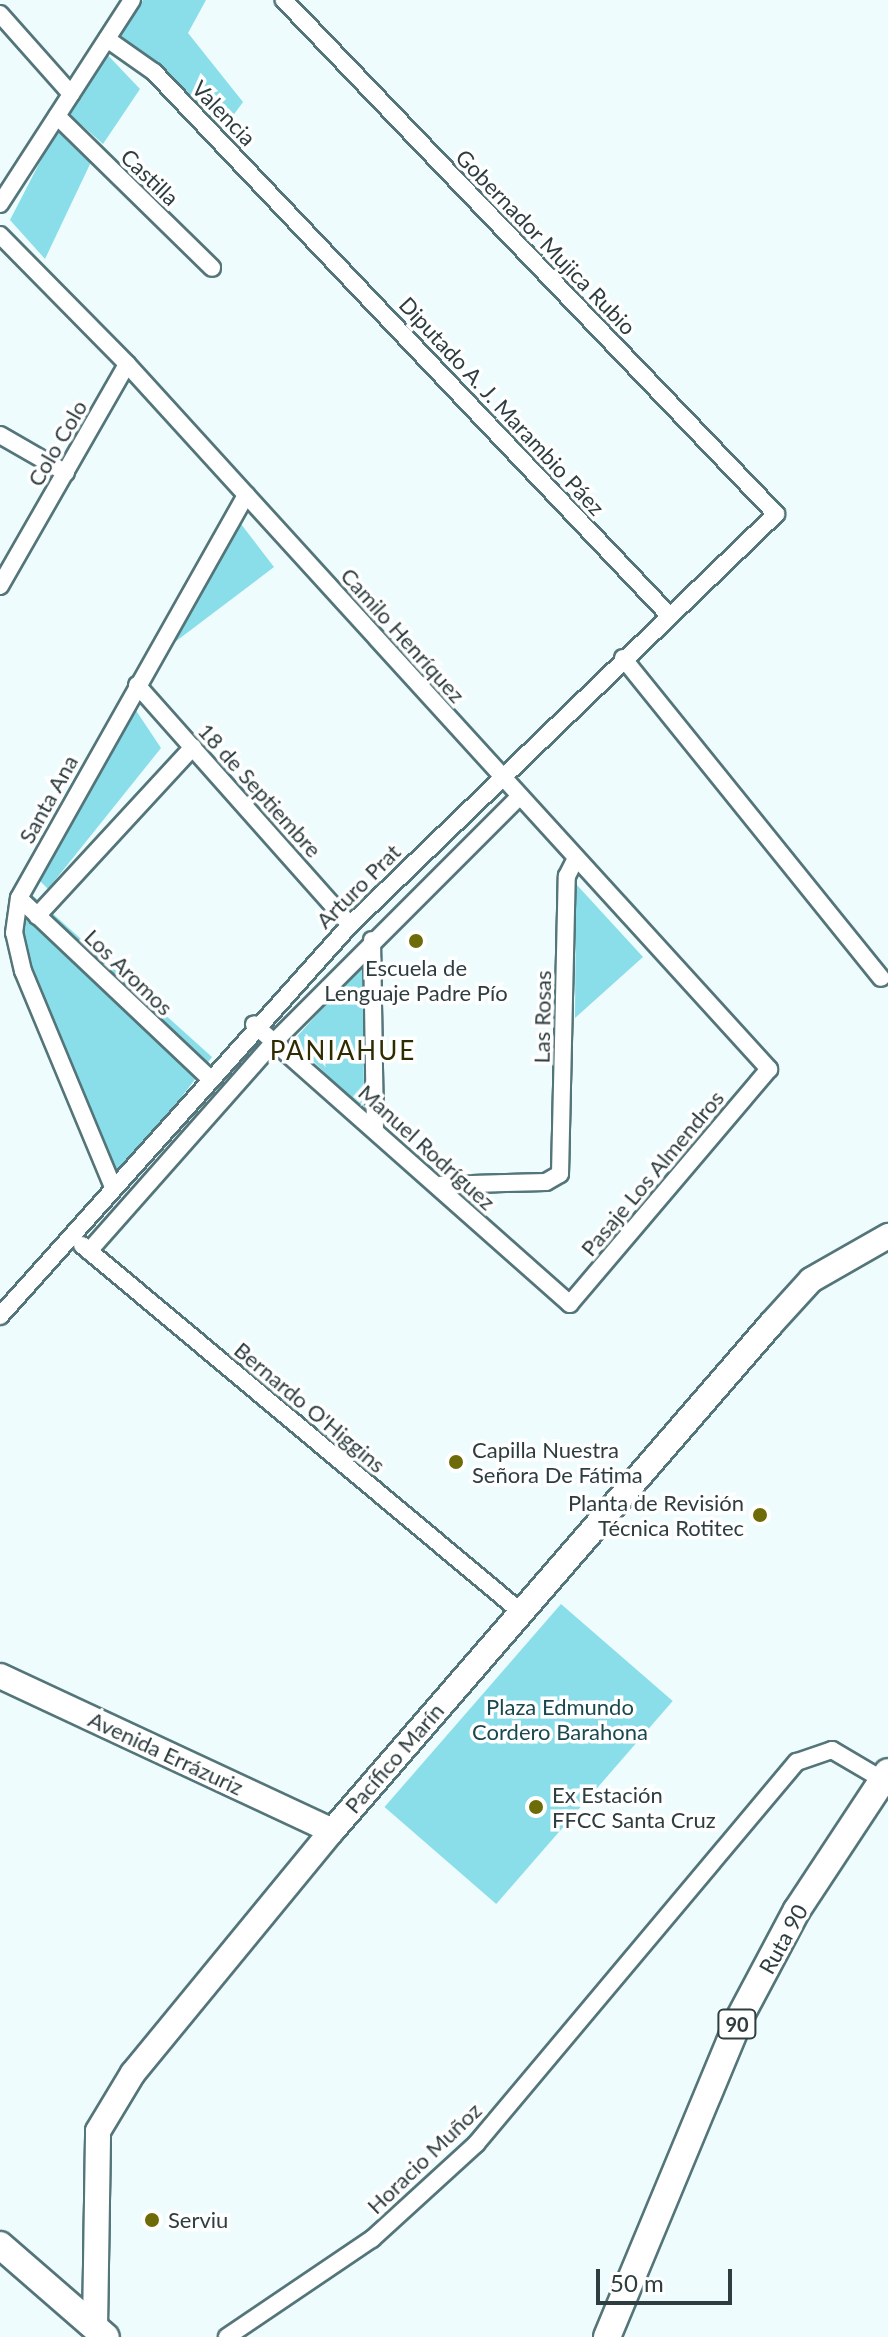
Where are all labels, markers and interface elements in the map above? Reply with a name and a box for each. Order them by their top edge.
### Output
street label: Valencia [187,75,261,151]
street label: Castilla [116,143,184,211]
street label: Gobernador Mujica Rubio [450,144,642,340]
street label: Diputado A. J. Marambio Páez [393,291,611,521]
street label: Colo Colo [22,395,92,491]
street label: Camilo Henríquez [336,562,470,708]
street label: 18 de Septiembre [193,718,327,862]
street label: Santa Ana [13,750,83,848]
street label: Arturo Prat [310,838,406,934]
street label: Los Aromos [79,923,179,1021]
marker: Escuela de Lenguaje Padre Pío [407,932,425,950]
place label: Escuela de Lenguaje Padre Pío [324,954,508,1006]
street label: Las Rosas [528,970,556,1064]
district label: PANIAHUE [270,1035,416,1067]
street label: Manuel Rodríguez [353,1079,501,1215]
street label: Pasaje Los Almendros [575,1085,729,1261]
street label: Bernardo O'Higgins [229,1336,391,1478]
place label: Capilla Nuestra Señora De Fátima [472,1436,643,1488]
marker: Capilla Nuestra Señora De Fátima [447,1453,465,1471]
place label: Planta de Revisión Técnica Rotitec [568,1489,744,1540]
marker: Planta de Revisión Técnica Rotitec [751,1506,769,1524]
park label: Plaza Edmundo Cordero Barahona [472,1693,648,1744]
street label: Pacífico Marín [339,1698,449,1818]
street label: Avenida Errázuriz [84,1706,248,1800]
place label: Ex Estación FFCC Santa Cruz [552,1781,716,1832]
marker: Ex Estación FFCC Santa Cruz [527,1798,545,1816]
street label: Ruta 90 [753,1900,813,1978]
road number: 90 [717,2008,757,2040]
street label: Horacio Muñoz [361,2097,487,2219]
place label: Serviu [168,2207,228,2233]
marker: Serviu [143,2211,161,2229]
scale bar [600,2253,736,2303]
text: 50 m [610,2268,664,2297]

